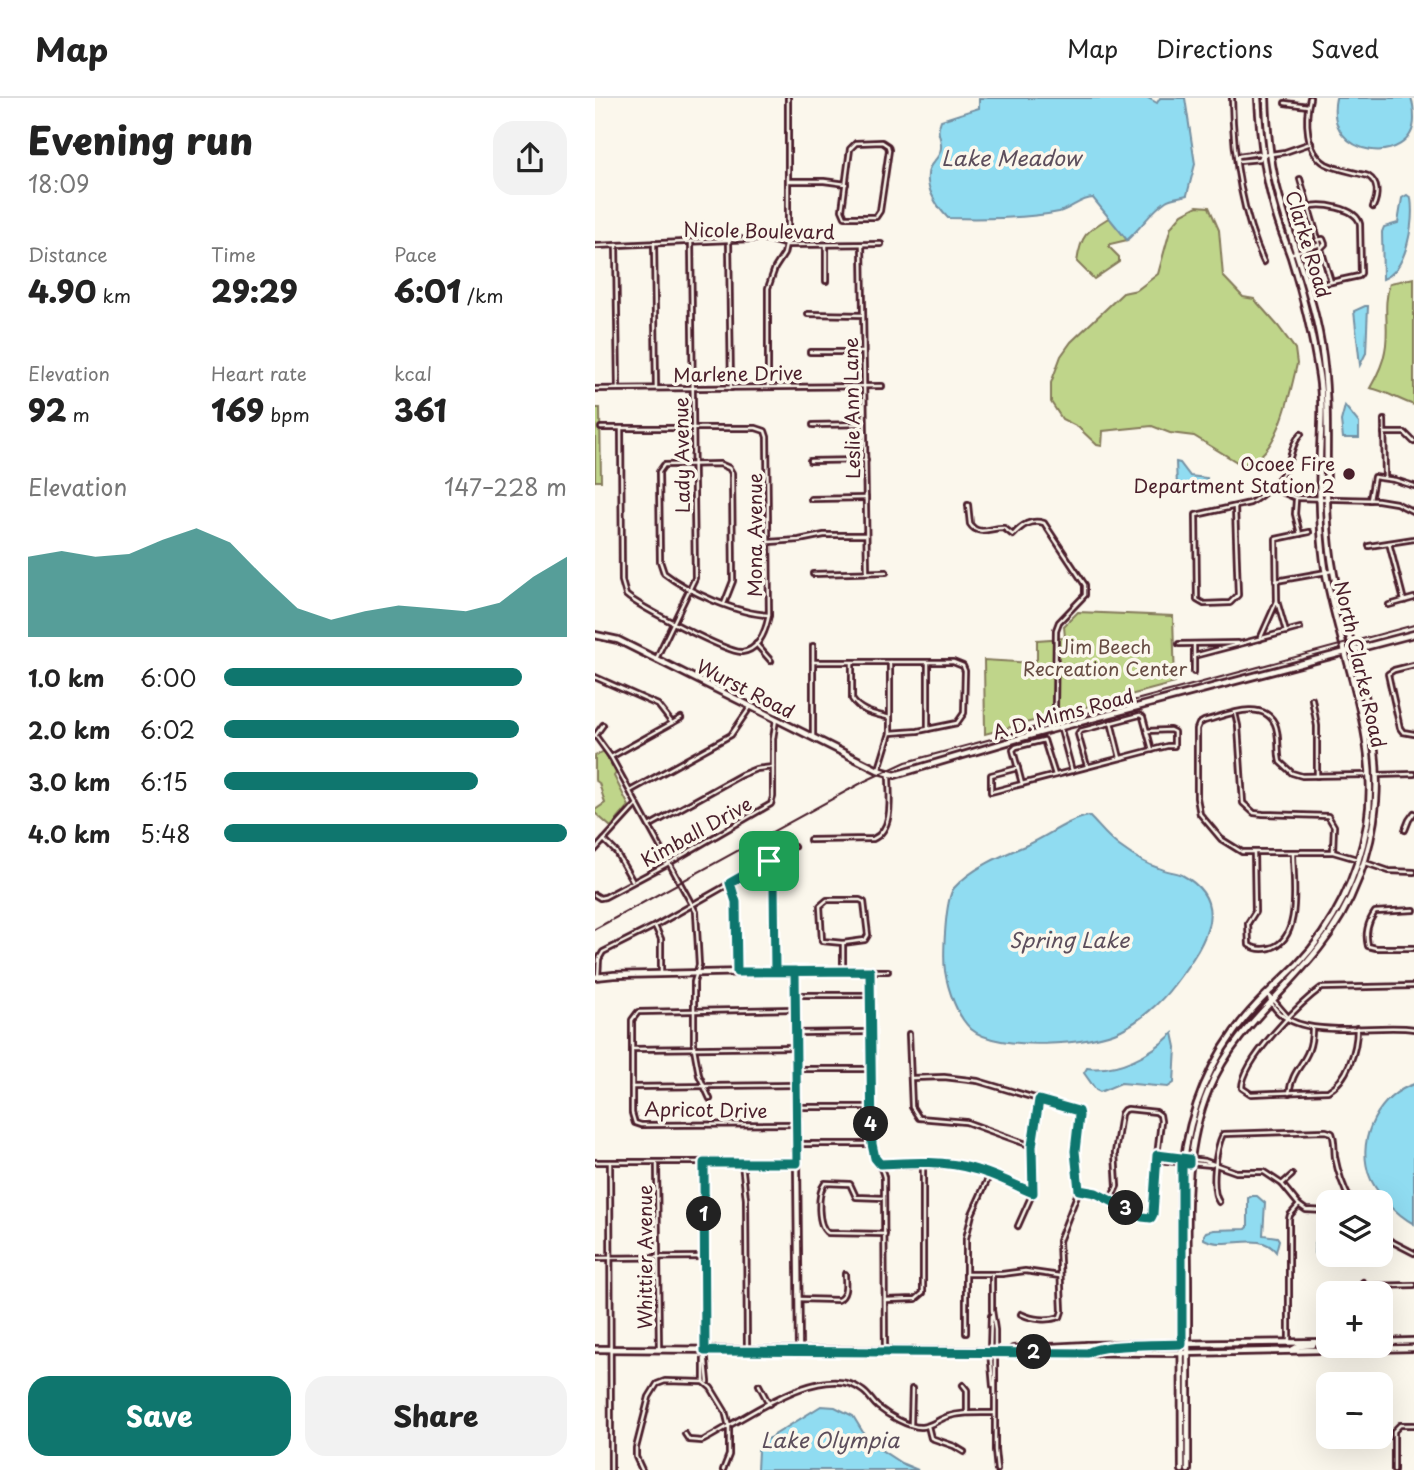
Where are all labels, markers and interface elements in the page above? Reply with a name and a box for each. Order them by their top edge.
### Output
text: Map [35,23,108,73]
text: Map [1067,30,1118,66]
text: Directions [1156,30,1273,66]
text: Saved [1311,30,1379,66]
text: Evening run [28,111,253,168]
button: share [493,121,567,195]
water label: Lake Meadow [941,141,1083,173]
text: 18:09 [28,166,90,201]
street label: Clarke Road [1279,187,1339,301]
street label: Nicole Boulevard [683,215,835,245]
text: Distance [28,240,108,268]
text: Time [211,240,256,268]
text: Pace [394,240,437,268]
text: 4.90 [28,268,96,313]
text: 29:29 [211,268,298,313]
text: 6:01 [394,268,461,313]
text: km [96,281,131,309]
text: /km [461,281,503,309]
street label: Leslie Ann Lane [836,337,866,479]
street label: Marlene Drive [673,358,803,388]
text: Elevation [28,359,110,387]
text: Heart rate [211,359,307,387]
text: kcal [394,359,432,387]
text: 92 [28,387,66,432]
text: 169 [211,387,264,432]
text: 361 [394,387,446,432]
street label: Lady Avenue [666,397,696,513]
text: m [66,400,90,428]
text: bpm [264,400,310,428]
place label: Ocoee Fire Department Station 2 [1133,449,1335,499]
marker: Ocoee Fire Department Station 2 [1341,466,1357,482]
text: Elevation [28,469,127,504]
text: 147–228 m [444,469,567,504]
street label: Mona Avenue [740,473,768,597]
street label: North Clarke Road [1328,578,1394,750]
park label: Jim Beech Recreation Center [1023,632,1187,682]
street label: Wurst Road [692,651,800,725]
text: 1.0 km [28,660,105,695]
text: 6:00 [140,660,196,695]
street label: A.D. Mims Road [989,681,1137,745]
text: 2.0 km [28,712,110,747]
text: 6:02 [140,712,195,747]
text: 3.0 km [28,764,110,799]
text: 6:15 [140,764,188,799]
street label: Kimball Drive [635,789,757,873]
text: 4.0 km [28,816,111,851]
text: 5:48 [140,816,191,851]
pin [739,831,799,891]
icon: arrive [750,842,788,880]
water label: Spring Lake [1009,923,1131,955]
street label: Apricot Drive [644,1094,768,1124]
pin: 4 [853,1107,889,1142]
text: 4 [864,1109,877,1137]
street label: Whittier Avenue [630,1185,658,1329]
pin: 3 [1109,1190,1143,1226]
map controls [1316,1190,1393,1449]
button: layers [1316,1190,1393,1267]
text: 3 [1119,1193,1132,1221]
pin: 1 [687,1196,721,1232]
text: 1 [699,1199,708,1227]
button: + [1316,1281,1393,1358]
pin: 2 [1017,1334,1052,1370]
text: 2 [1027,1337,1040,1365]
button: − [1316,1372,1393,1449]
button: Save [28,1376,291,1456]
button: Share [305,1376,567,1456]
water label: Lake Olympia [761,1423,900,1455]

